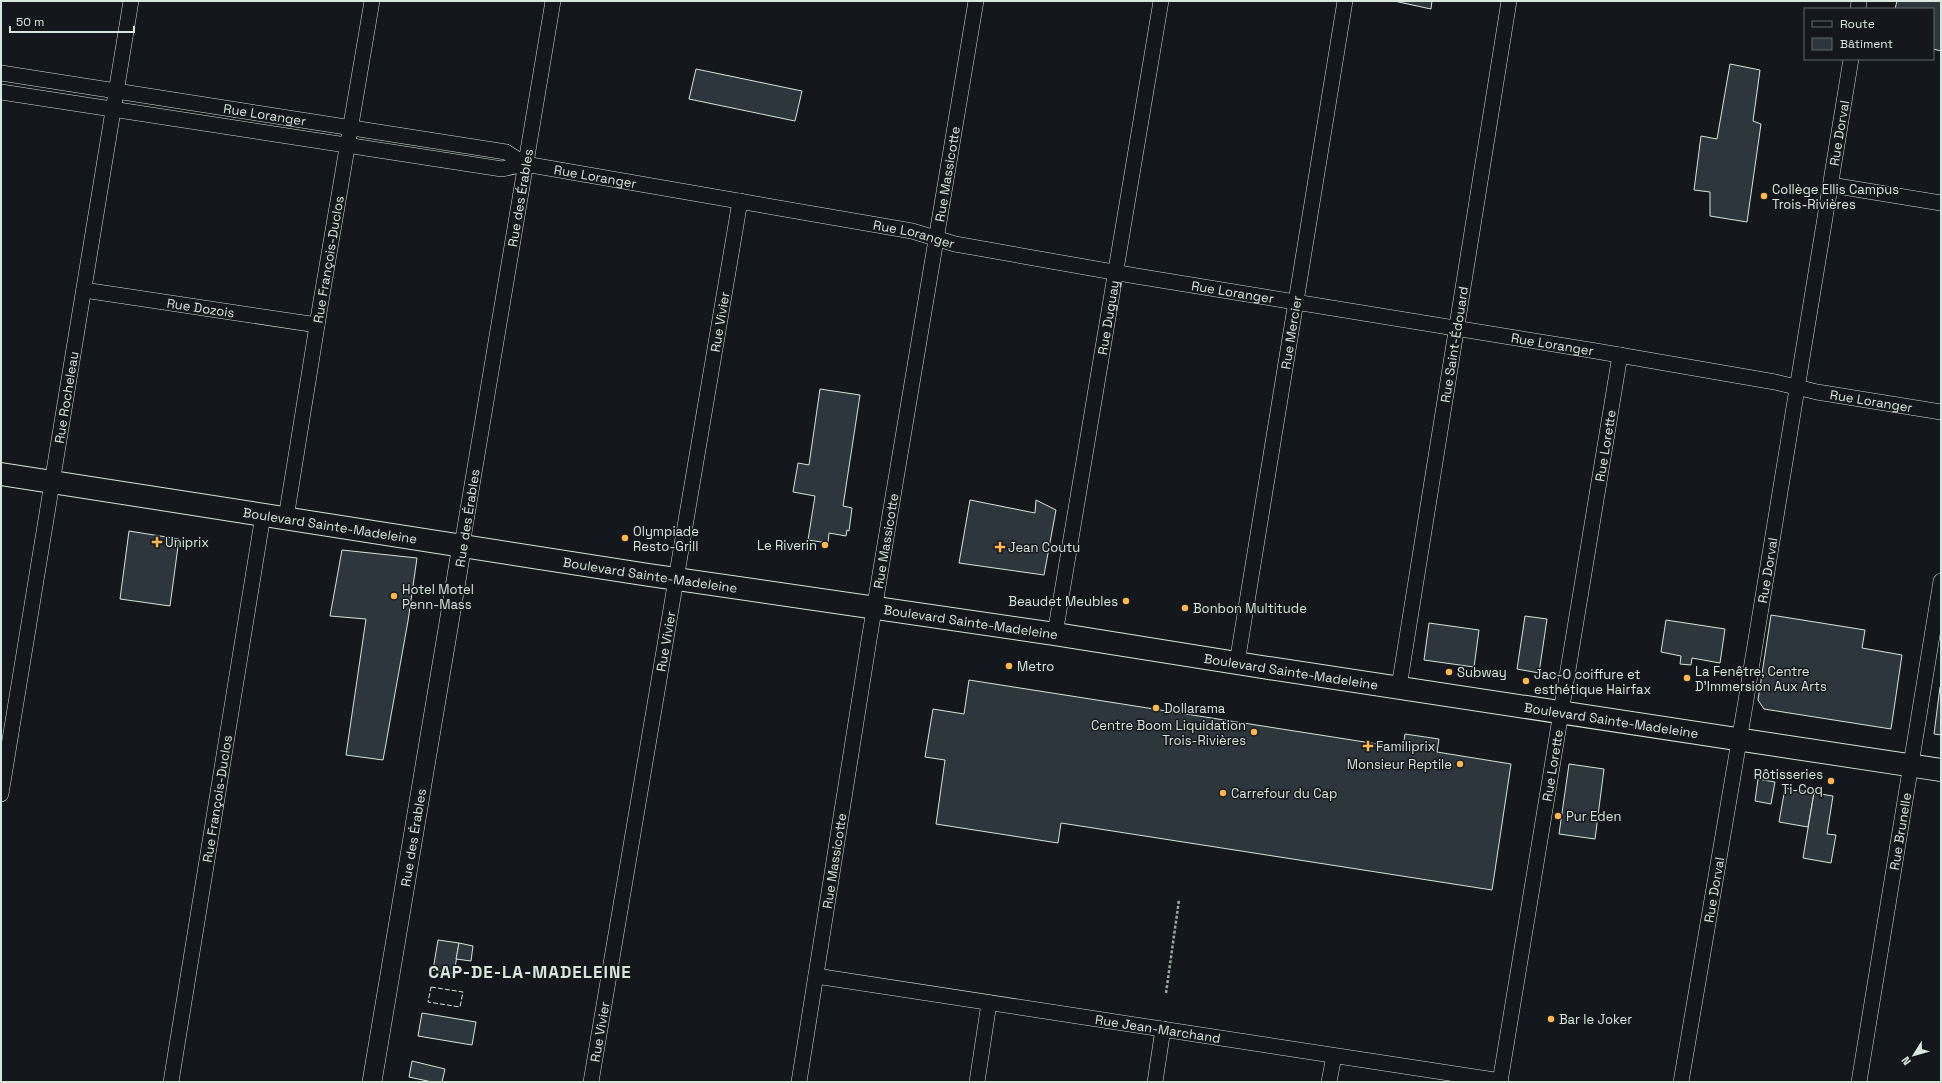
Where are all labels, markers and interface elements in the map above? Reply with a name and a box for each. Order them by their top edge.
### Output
scale bar [10,8,134,34]
legend [1804,8,1934,60]
text: 50 m [16,14,44,30]
text: Route [1840,16,1875,32]
text: Bâtiment [1840,36,1893,52]
street label: Rue Dorval [1826,99,1853,167]
street label: Rue Loranger [222,100,307,130]
street label: Rue Massicotte [931,125,964,223]
street label: Rue des Érables [504,147,537,248]
street label: Rue Loranger [553,161,638,192]
place label: Collège Ellis Campus Trois-Rivières [1772,181,1899,213]
marker: Collège Ellis Campus Trois-Rivières [1759,191,1769,201]
street label: Rue François-Duclos [310,194,348,324]
street label: Rue Loranger [872,216,957,252]
street label: Rue Loranger [1190,277,1275,307]
street label: Rue Duguay [1094,279,1123,356]
street label: Rue Saint-Édouard [1437,285,1472,404]
street label: Rue Vivier [707,290,734,353]
street label: Rue Mercier [1277,294,1306,371]
street label: Rue Dozois [166,295,236,322]
street label: Rue Loranger [1510,329,1595,360]
street label: Rue Rocheleau [51,350,82,445]
street label: Rue Loranger [1829,386,1914,416]
street label: Rue Lorette [1591,409,1620,483]
street label: Rue des Érables [451,468,484,568]
street label: Rue Massicotte [870,492,902,590]
street label: Boulevard Sainte-Madeleine [242,504,418,548]
place label: Olympiade Resto-Grill [633,523,699,555]
marker: Olympiade Resto-Grill [620,533,630,543]
place label: Uniprix [165,534,209,551]
street label: Rue Dorval [1754,536,1781,604]
marker: Uniprix [152,537,162,547]
place label: Le Riverin [757,537,817,554]
place label: Jean Coutu [1008,539,1080,556]
marker: Le Riverin [820,540,830,550]
marker: Jean Coutu [995,542,1005,552]
street label: Boulevard Sainte-Madeleine [562,554,738,597]
place label: Hotel Motel Penn-Mass [402,581,474,613]
marker: Hotel Motel Penn-Mass [389,591,399,601]
place label: Beaudet Meubles [1008,593,1118,610]
marker: Beaudet Meubles [1121,596,1131,606]
place label: Bonbon Multitude [1193,600,1307,617]
street label: Boulevard Sainte-Madeleine [882,601,1059,643]
marker: Bonbon Multitude [1180,603,1190,613]
street label: Rue Vivier [653,610,680,673]
street label: Boulevard Sainte-Madeleine [1203,650,1379,694]
place label: Metro [1017,658,1054,675]
marker: Metro [1004,661,1014,671]
place label: La Fenêtre, Centre D'Immersion Aux Arts [1695,663,1827,695]
place label: Subway [1457,664,1507,681]
place label: Jac-O coiffure et esthétique Hairfax [1534,666,1652,698]
marker: Subway [1444,667,1454,677]
marker: La Fenêtre, Centre D'Immersion Aux Arts [1682,673,1692,683]
marker: Jac-O coiffure et esthétique Hairfax [1521,676,1531,686]
street label: Boulevard Sainte-Madeleine [1523,699,1700,742]
place label: Dollarama [1164,700,1226,717]
marker: Dollarama [1151,703,1161,713]
place label: Centre Boom Liquidation Trois-Rivières [1091,717,1246,749]
marker: Centre Boom Liquidation Trois-Rivières [1249,727,1259,737]
street label: Rue Lorette [1538,728,1567,803]
street label: Rue François-Duclos [199,734,236,864]
place label: Familiprix [1376,738,1436,755]
marker: Familiprix [1363,741,1373,751]
place label: Monsieur Reptile [1347,756,1452,773]
marker: Monsieur Reptile [1455,759,1465,769]
place label: Rôtisseries Ti-Coq [1754,766,1823,798]
marker: Rôtisseries Ti-Coq [1826,776,1836,786]
place label: Carrefour du Cap [1231,785,1337,802]
street label: Rue des Érables [397,787,430,888]
marker: Carrefour du Cap [1218,788,1228,798]
street label: Rue Brunelle [1886,791,1915,872]
place label: Pur Eden [1566,808,1621,825]
marker: Pur Eden [1553,811,1563,821]
street label: Rue Massicotte [819,812,850,910]
street label: Rue Dorval [1700,856,1728,924]
district label: CAP-DE-LA-MADELEINE [428,961,632,983]
street label: Rue Vivier [587,1000,613,1063]
street label: Rue Jean-Marchand [1094,1011,1222,1047]
place label: Bar le Joker [1559,1011,1632,1028]
marker: Bar le Joker [1546,1014,1556,1024]
north arrow [1894,1035,1934,1075]
text: N [1898,1054,1914,1068]

